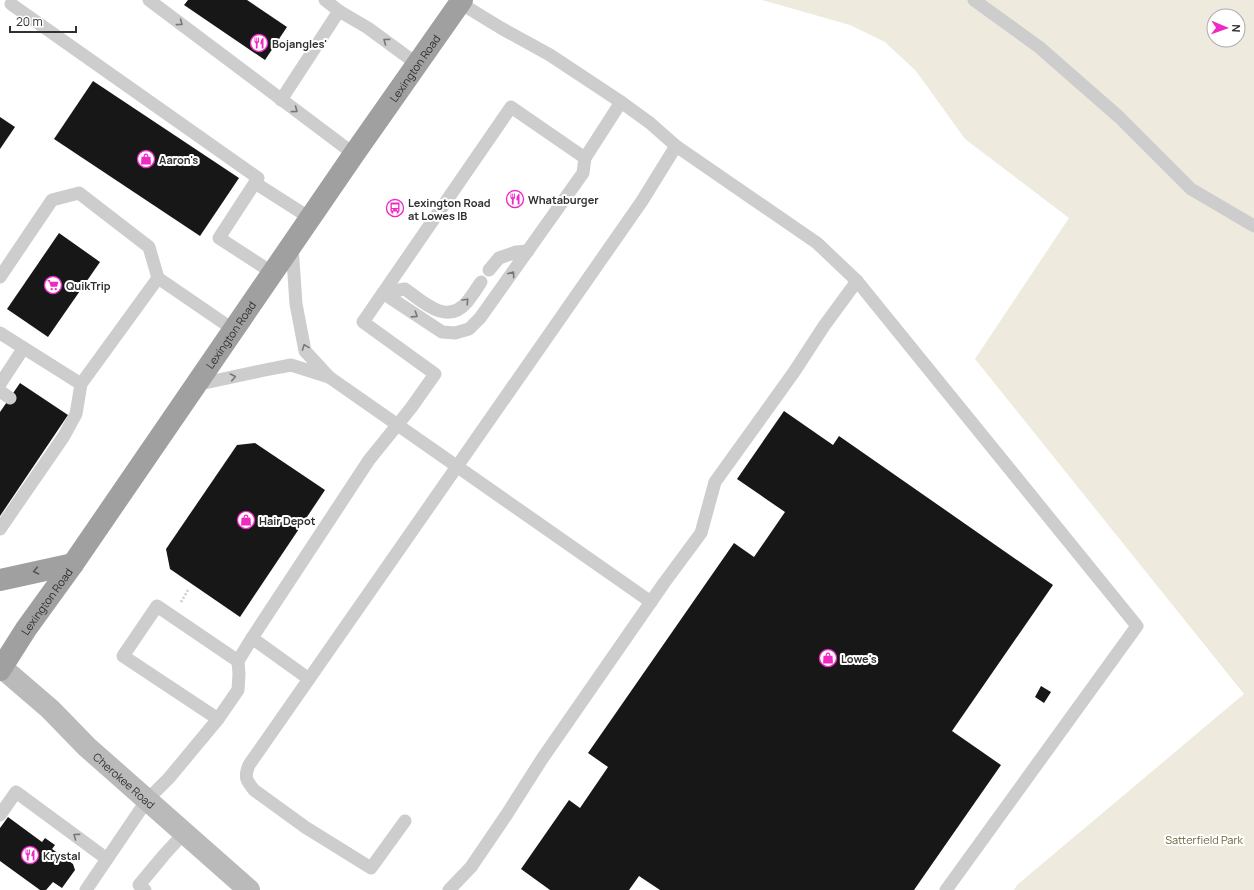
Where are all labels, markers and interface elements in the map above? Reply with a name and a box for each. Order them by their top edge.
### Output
scale bar [10,8,76,34]
north arrow [1206,8,1246,48]
text: 20 m [16,13,43,30]
one-way arrow [176,19,183,26]
text: N [1229,24,1244,33]
street label: Lexington Road [386,31,443,104]
restaurant icon: Bojangles' [249,33,269,53]
place label: Bojangles' [272,36,327,51]
one-way arrow [383,39,390,46]
one-way arrow [291,105,298,112]
shop icon: Aaron's [136,149,156,169]
place label: Aaron's [159,152,198,167]
restaurant icon: Whataburger [505,189,525,209]
place label: Whataburger [528,192,599,207]
place label: Lexington Road at Lowes IB [408,195,491,223]
bus stop icon: Lexington Road at Lowes IB [385,198,405,218]
one-way arrow [507,271,515,278]
supermarket icon: QuikTrip [43,275,63,295]
place label: QuikTrip [66,278,111,293]
street label: Lexington Road [202,298,259,371]
one-way arrow [462,298,469,306]
one-way arrow [411,310,418,317]
one-way arrow [302,343,310,350]
one-way arrow [230,373,237,381]
shop icon: Hair Depot [236,510,256,530]
place label: Hair Depot [259,513,316,528]
street label: Lexington Road [17,565,75,637]
one-way arrow [33,567,39,575]
shop icon: Lowe's [818,648,838,668]
place label: Lowe's [841,651,877,666]
street label: Cherokee Road [90,749,159,811]
park label: Satterfield Park [1165,832,1243,847]
one-way arrow [73,834,80,841]
restaurant icon: Krystal [20,845,40,865]
place label: Krystal [43,848,81,863]

